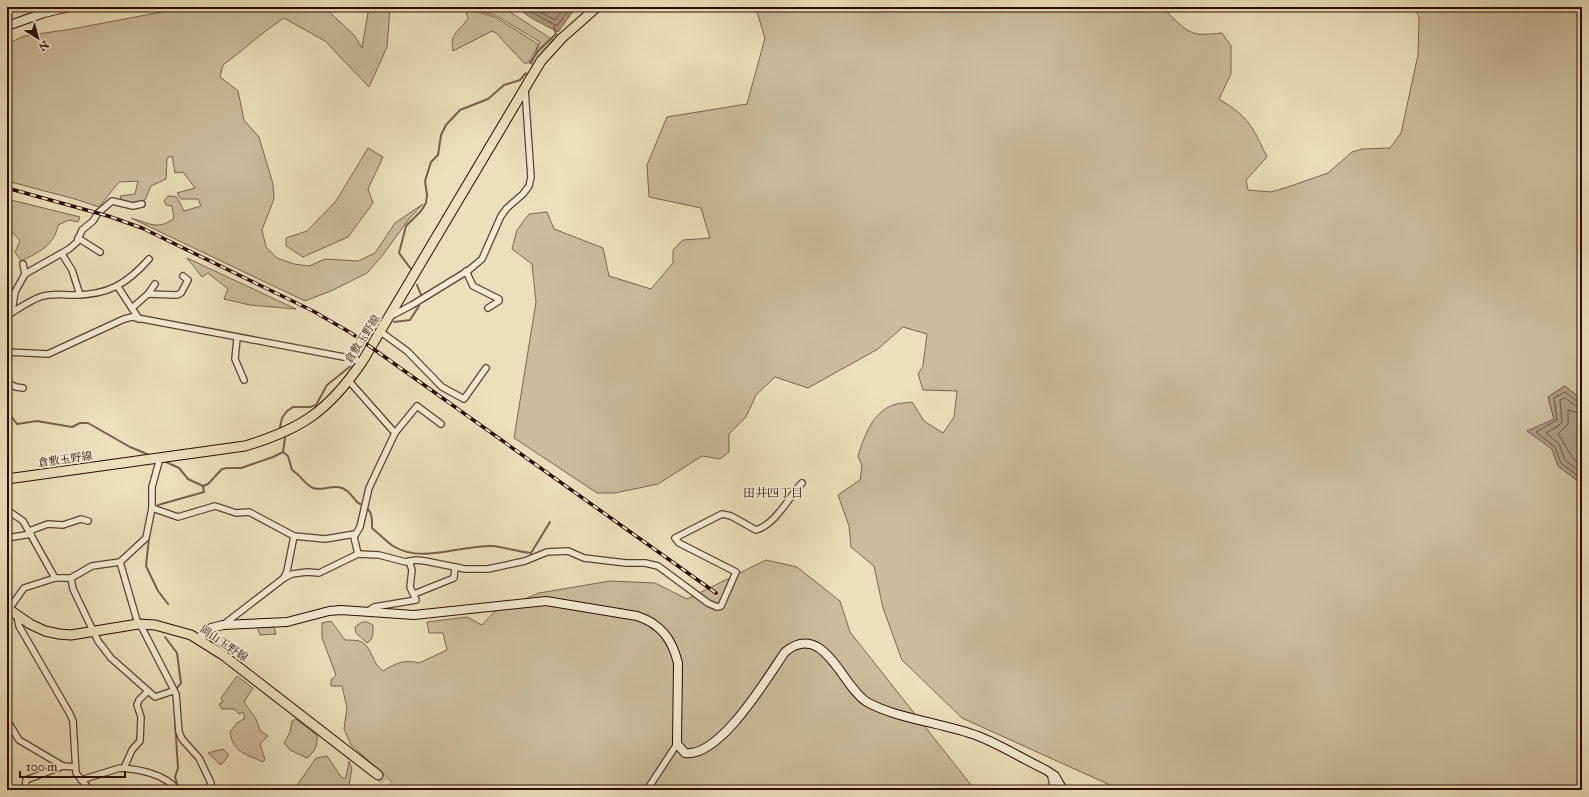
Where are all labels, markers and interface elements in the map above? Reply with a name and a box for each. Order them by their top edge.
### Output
north arrow [18,18,58,58]
text: N [36,38,51,54]
street label: 倉敷玉野線 [342,313,383,366]
street label: 倉敷玉野線 [37,449,93,470]
district label: 田井四丁目 [743,486,803,500]
street label: 岡山玉野線 [197,623,250,664]
scale bar [20,753,125,779]
text: 100 m [26,760,57,774]

